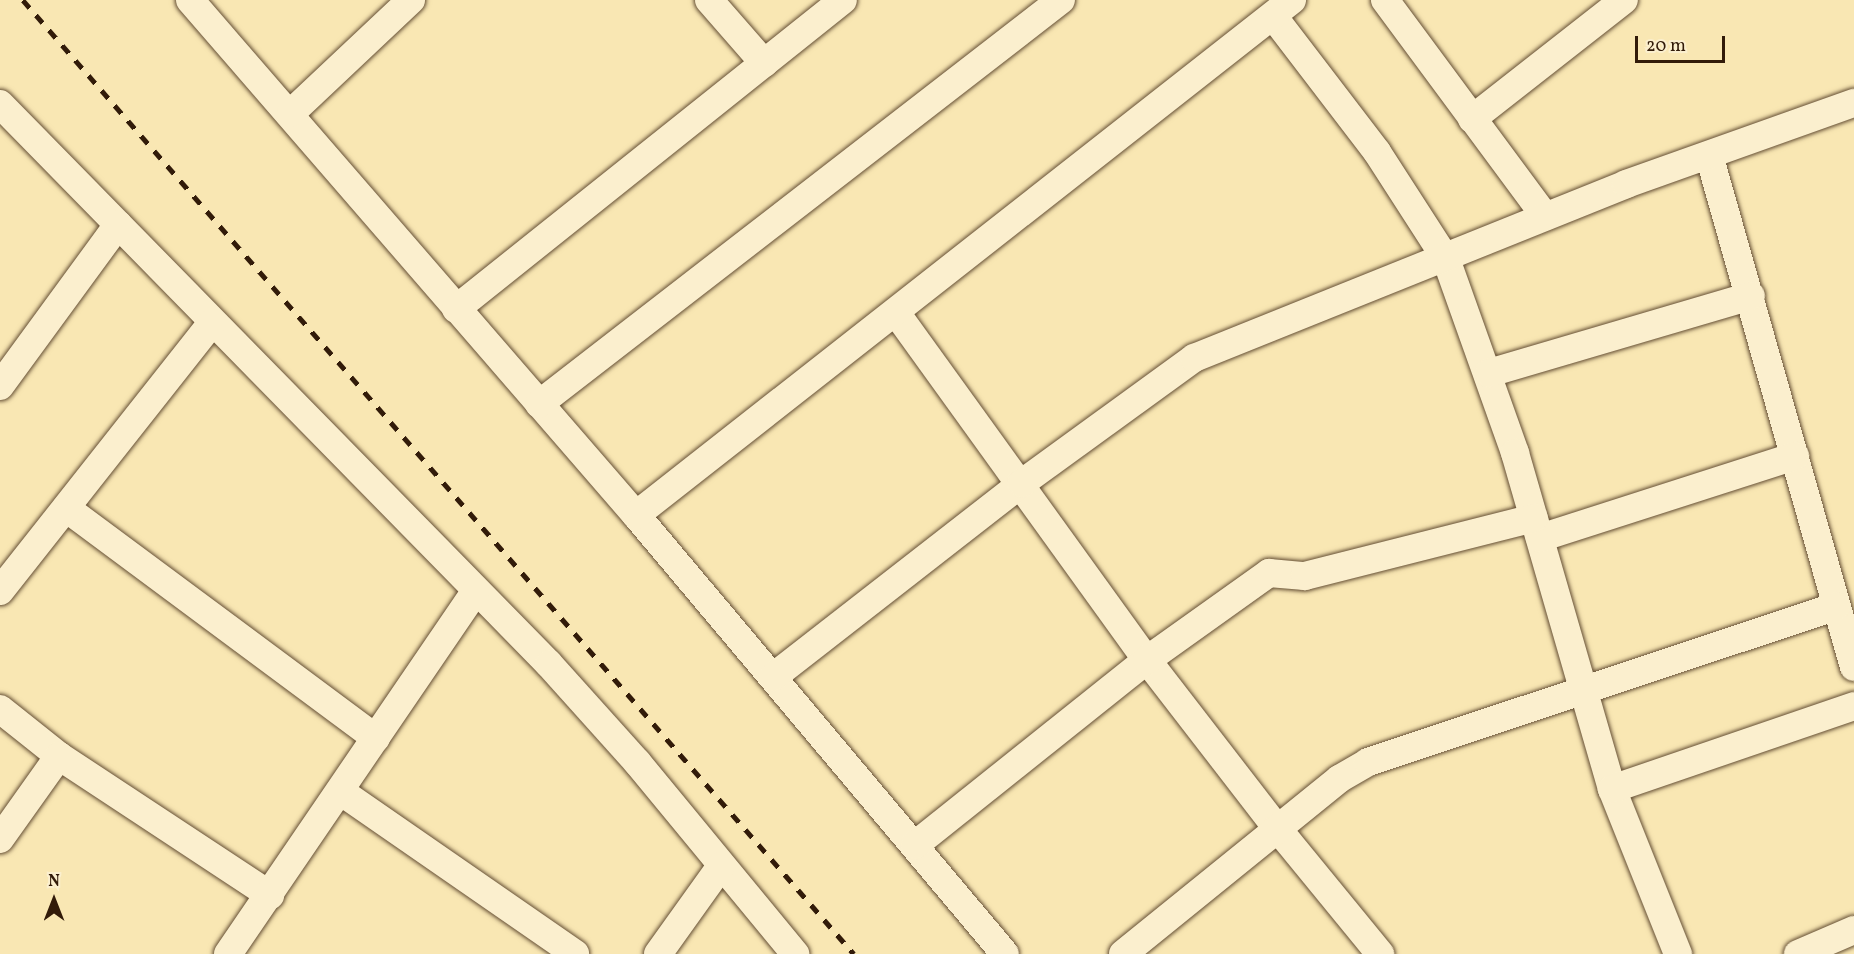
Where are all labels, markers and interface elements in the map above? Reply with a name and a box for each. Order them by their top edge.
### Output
scale bar [1638,24,1728,62]
text: 20 m [1646,34,1686,59]
north arrow [24,870,84,930]
text: N [48,871,60,893]

